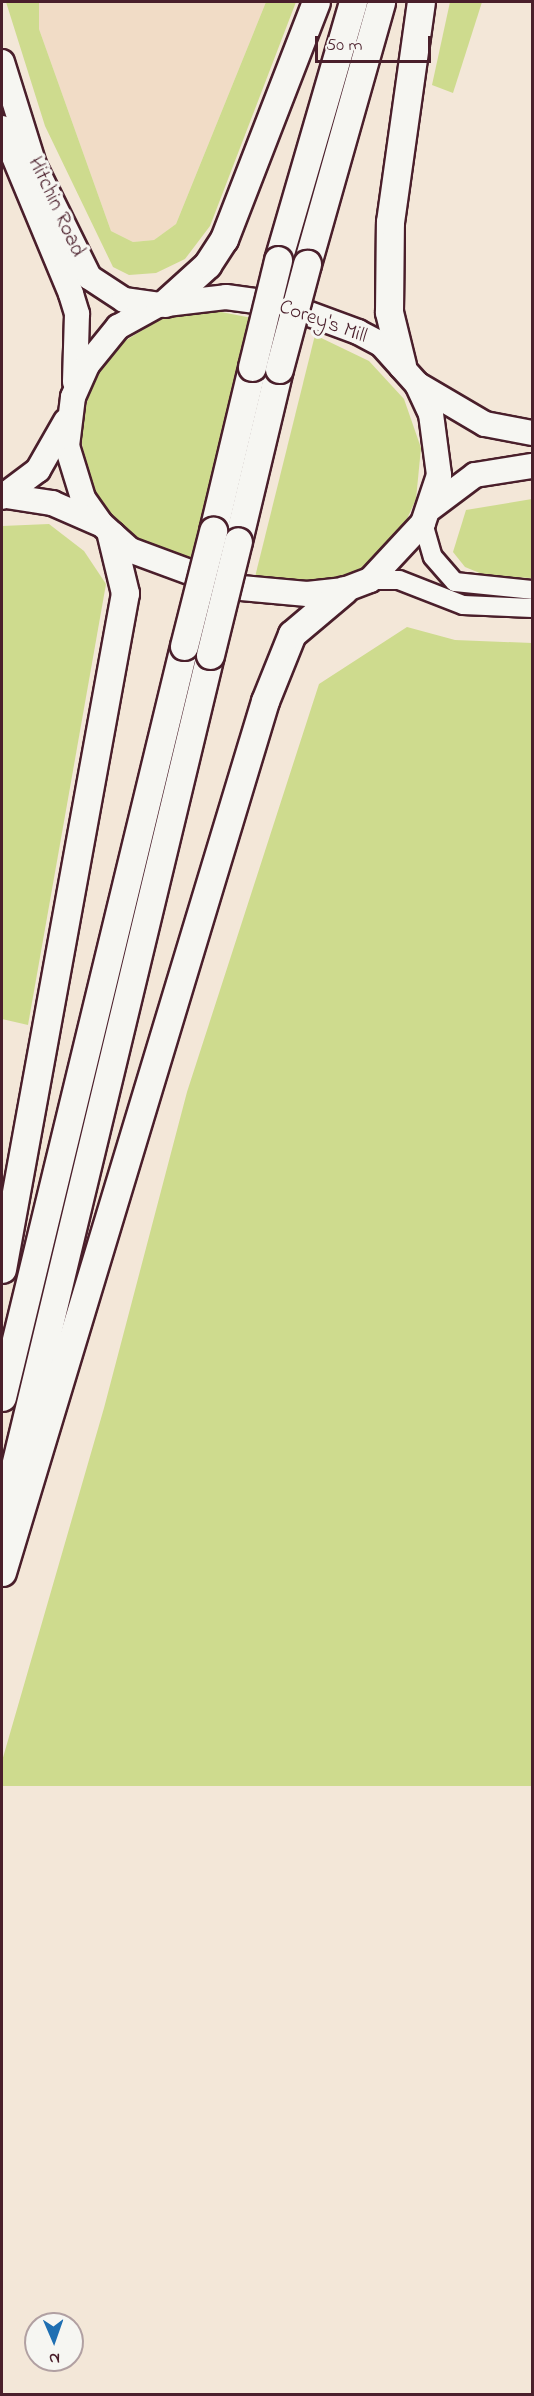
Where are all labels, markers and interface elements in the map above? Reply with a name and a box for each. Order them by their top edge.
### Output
scale bar [318,24,434,62]
text: 50 m [326,33,363,59]
street label: Hitchin Road [22,153,90,261]
street label: Corey's Mill [276,294,370,350]
north arrow [24,2312,84,2372]
text: N [49,2346,60,2370]

